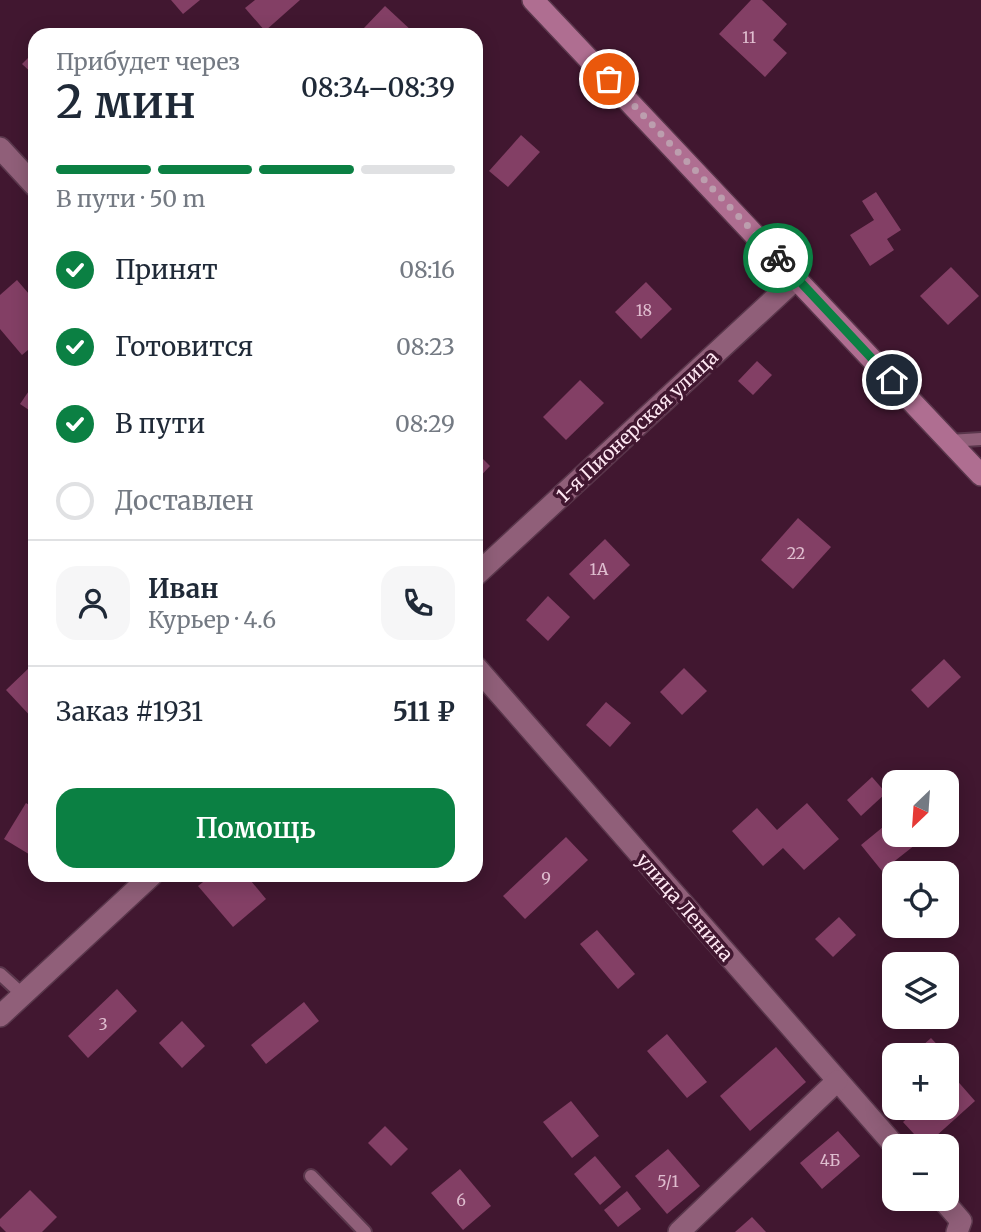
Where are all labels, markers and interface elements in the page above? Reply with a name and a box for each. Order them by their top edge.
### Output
house number: 11 [742,27,756,47]
text: Прибудет через [56,47,240,76]
pin [579,49,639,109]
icon: bag [590,60,628,98]
text: 08:34–08:39 [301,71,455,104]
text: 2 мин [56,73,196,131]
text: В пути · 50 m [56,184,205,213]
courier [743,223,813,293]
icon: bike [759,239,797,277]
icon: check [56,251,94,289]
text: Принят [115,253,218,286]
text: 08:16 [399,255,455,284]
house number: 18 [636,300,652,320]
icon: check [56,328,94,366]
text: Готовится [115,330,253,363]
text: 08:23 [396,332,455,361]
street label: 1-я Пионерская улица [551,345,723,507]
pin [862,350,922,410]
icon: home [873,361,911,399]
icon: check [56,405,94,443]
text: В пути [115,407,205,440]
text: 08:29 [395,409,455,438]
text: Доставлен [115,484,254,517]
house number: 22 [787,543,805,563]
house number: 1А [590,559,609,579]
button: person [56,566,130,640]
button: phone [381,566,455,640]
text: Иван [148,572,218,605]
text: Курьер · 4.6 [148,605,276,634]
text: Заказ #1931 [56,695,203,728]
text: 511 ₽ [393,695,455,728]
north arrow [882,770,959,847]
map controls [882,770,959,1211]
button: Помощь [56,788,455,868]
street label: улица Ленина [632,848,738,966]
button: locate [882,861,959,938]
house number: 9 [541,868,551,888]
button: layers [882,952,959,1029]
house number: 3 [98,1014,108,1034]
button: + [882,1043,959,1120]
button: − [882,1134,959,1211]
house number: 4Б [820,1150,840,1170]
house number: 5/1 [657,1171,679,1191]
house number: 6 [456,1190,466,1210]

